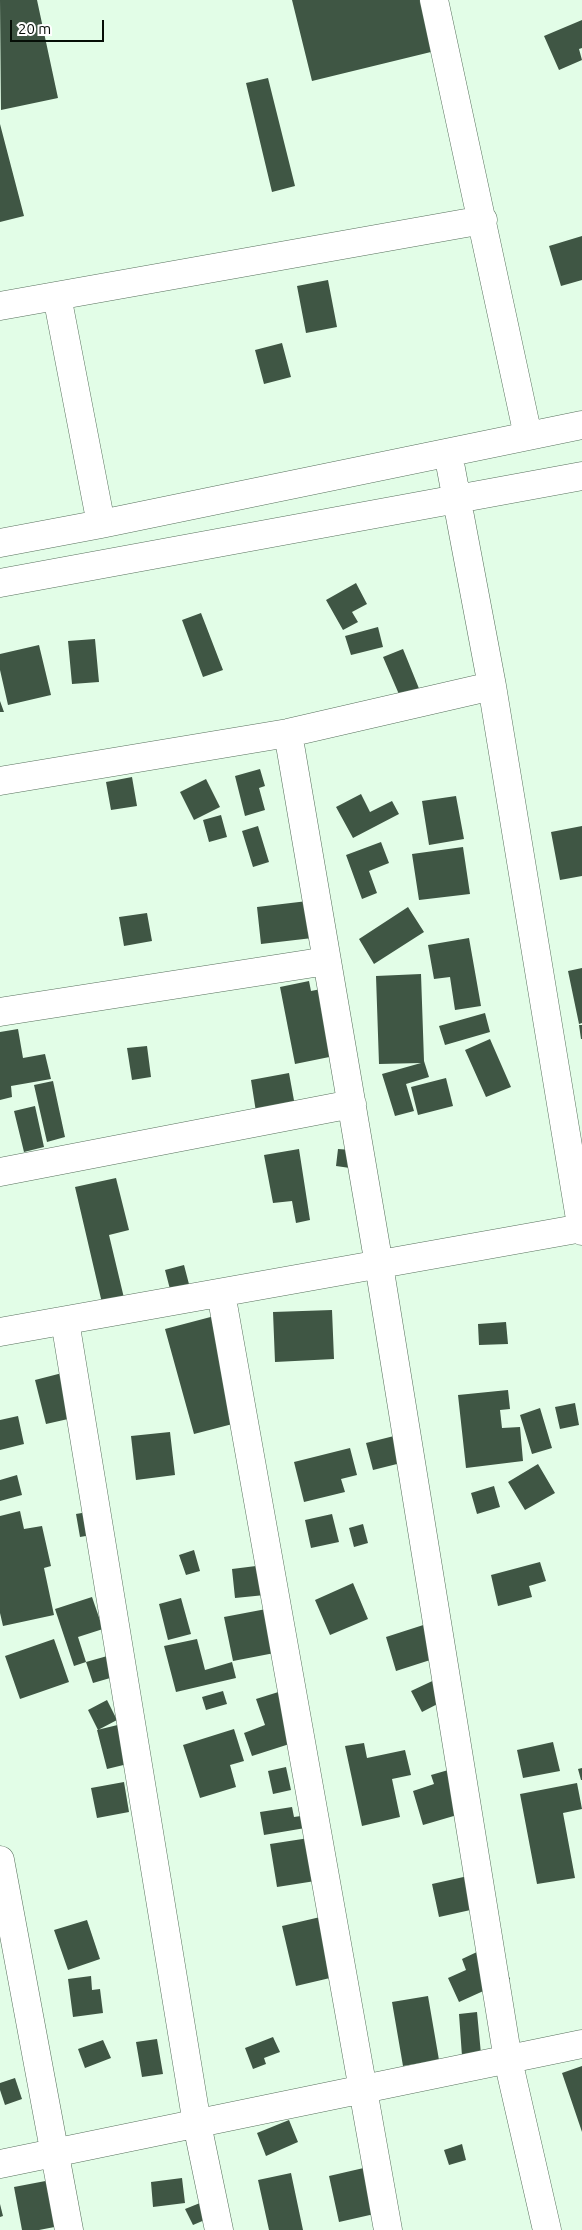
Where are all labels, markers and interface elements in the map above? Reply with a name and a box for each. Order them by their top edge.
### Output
scale bar [12,10,106,42]
text: 20 m [18,20,51,37]

